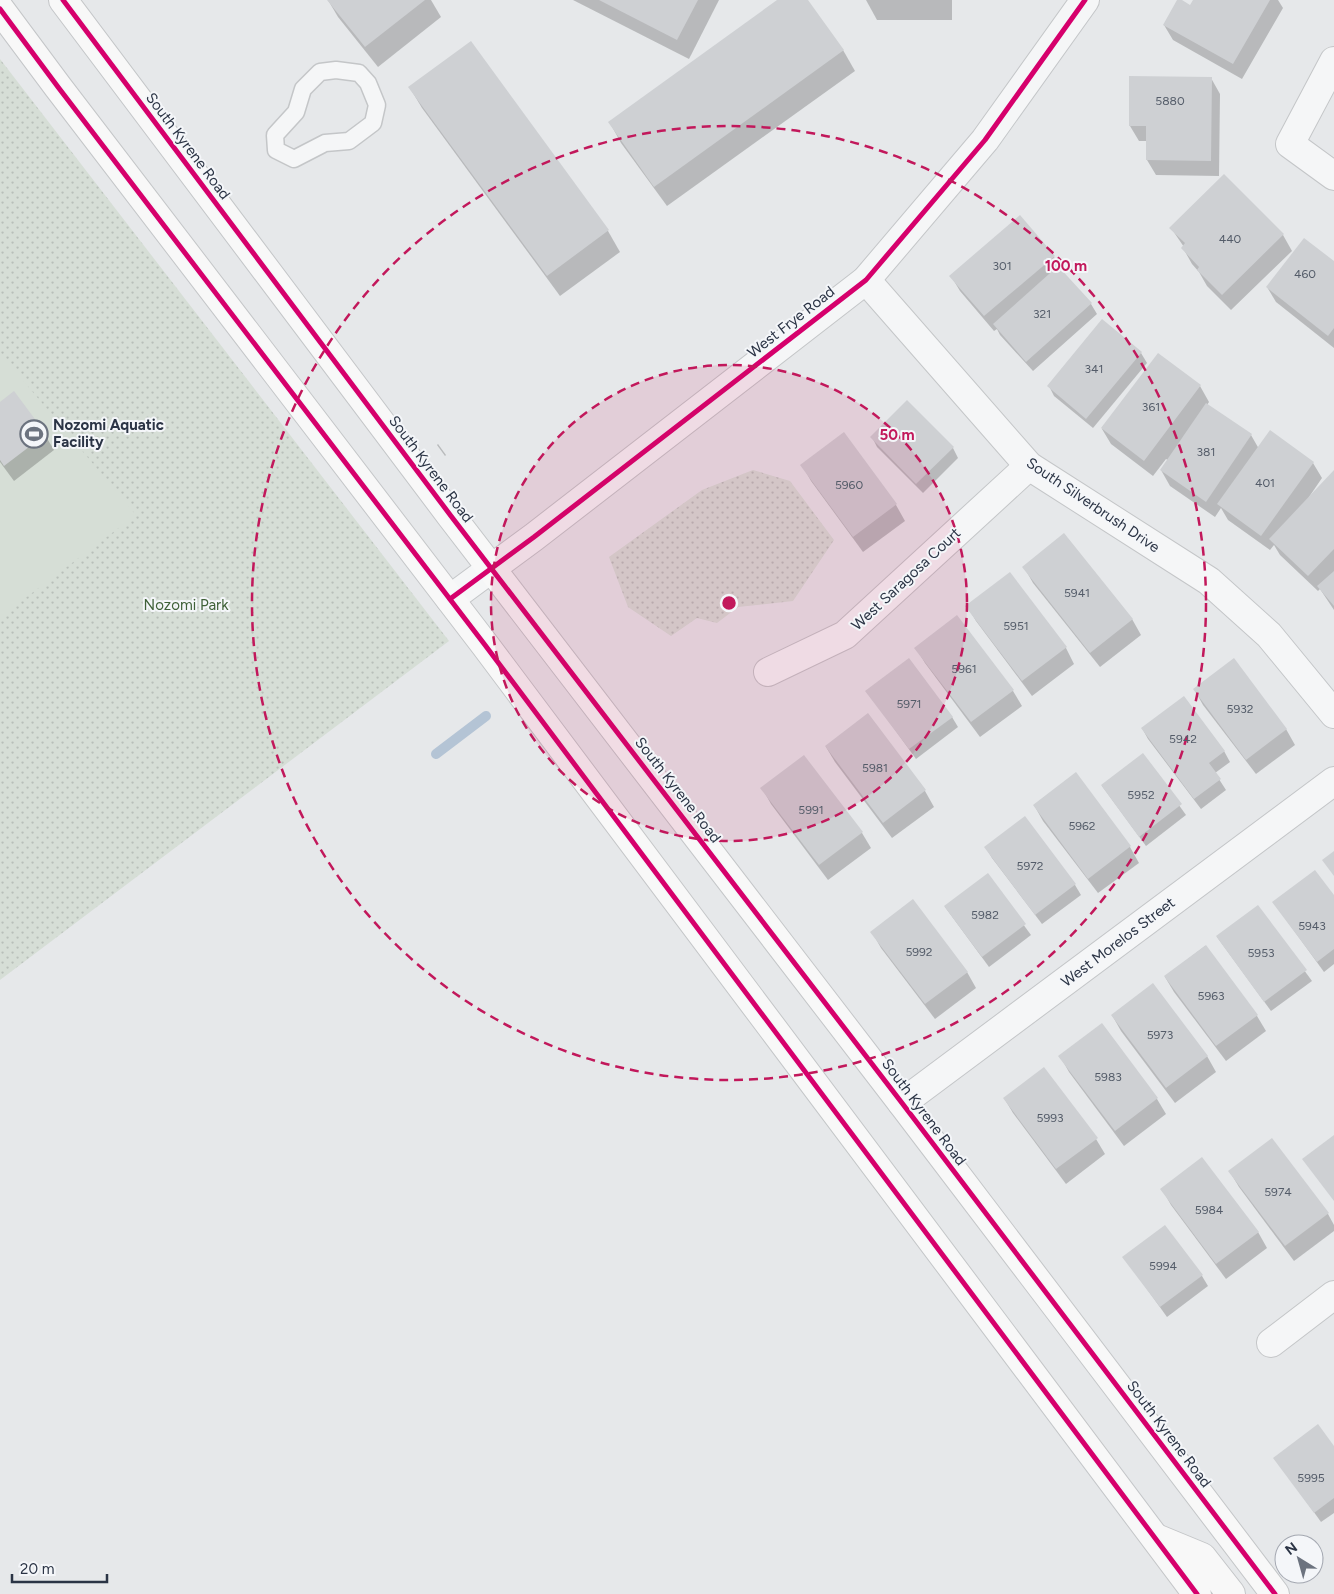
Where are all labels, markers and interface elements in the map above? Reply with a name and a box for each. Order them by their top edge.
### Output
street label: South Kyrene Road [142,89,234,203]
house number: 5880 [1155,94,1185,108]
house number: 440 [1219,232,1242,246]
text: 100 m [1045,257,1087,275]
house number: 301 [992,259,1012,273]
house number: 460 [1294,267,1316,281]
street label: West Frye Road [744,282,838,362]
house number: 321 [1033,307,1051,321]
house number: 341 [1085,362,1103,376]
house number: 361 [1142,400,1160,414]
street label: South Kyrene Road [385,412,477,526]
place label: Nozomi Aquatic Facility [53,416,164,451]
sports icon: Nozomi Aquatic Facility [19,419,49,449]
text: 50 m [879,426,915,444]
house number: 381 [1197,445,1215,459]
street label: South Silverbrush Drive [1023,454,1163,556]
house number: 401 [1255,476,1275,490]
house number: 5960 [835,478,863,492]
street label: West Saragosa Court [848,524,964,634]
house number: 5941 [1064,586,1090,600]
centre of rings [720,594,738,612]
park label: Nozomi Park [144,596,229,614]
house number: 5951 [1003,619,1029,633]
house number: 5961 [951,662,977,676]
house number: 5971 [896,697,922,711]
house number: 5932 [1227,702,1253,716]
house number: 5942 [1169,732,1197,746]
street label: South Kyrene Road [631,734,725,846]
house number: 5981 [862,761,888,775]
house number: 5952 [1127,788,1155,802]
house number: 5991 [798,803,824,817]
house number: 5962 [1068,819,1096,833]
house number: 5972 [1017,859,1043,873]
street label: West Morelos Street [1058,893,1179,991]
house number: 5982 [971,908,999,922]
house number: 5943 [1298,919,1326,933]
house number: 5992 [905,945,933,959]
house number: 5953 [1247,946,1275,960]
house number: 5963 [1197,989,1225,1003]
house number: 5973 [1147,1028,1173,1042]
street label: South Kyrene Road [878,1055,970,1169]
house number: 5983 [1094,1070,1122,1084]
house number: 5993 [1036,1111,1064,1125]
house number: 5974 [1264,1185,1292,1199]
house number: 5984 [1195,1203,1224,1217]
house number: 5994 [1149,1259,1178,1273]
street label: South Kyrene Road [1123,1377,1215,1491]
house number: 5995 [1297,1471,1325,1485]
north arrow [1274,1534,1324,1584]
text: N [1282,1539,1301,1559]
scale bar [12,1552,108,1584]
text: 20 m [20,1560,54,1578]

